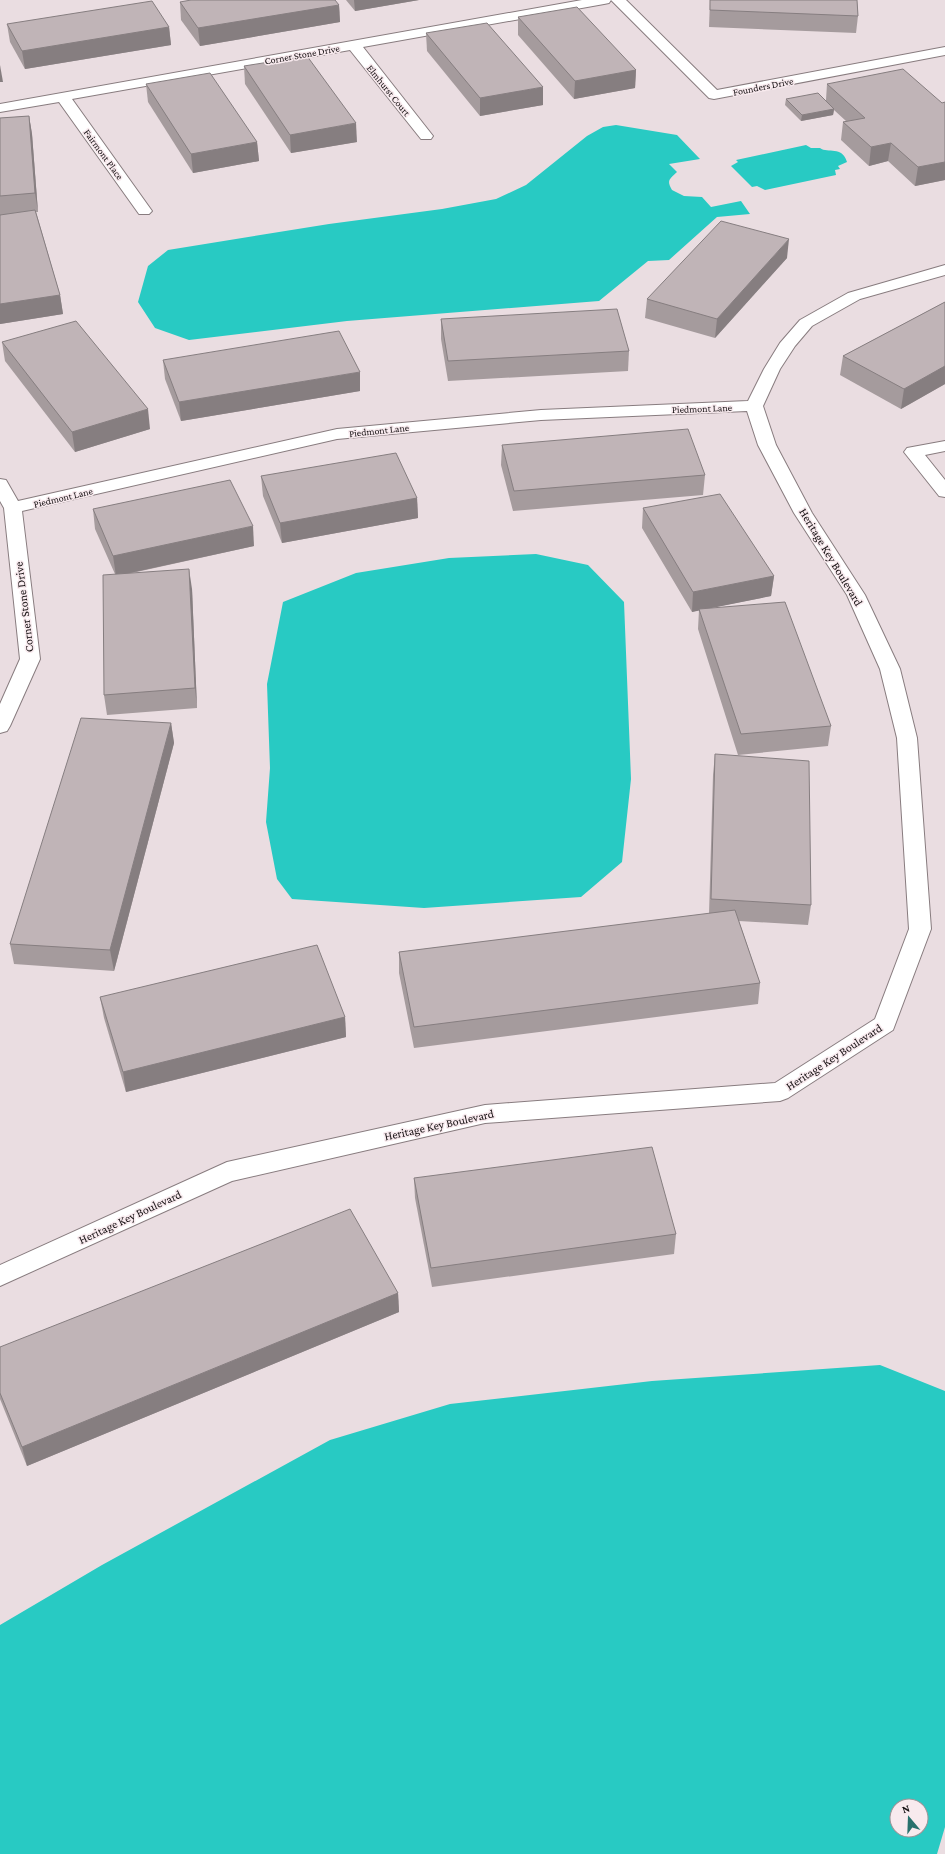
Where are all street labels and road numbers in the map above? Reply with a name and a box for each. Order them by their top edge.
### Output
street label: Corner Stone Drive [264,42,341,66]
street label: Elmhurst Court [365,63,413,119]
street label: Founders Drive [732,75,795,98]
street label: Fairmont Place [82,127,126,182]
street label: Piedmont Lane [672,402,733,415]
street label: Piedmont Lane [349,422,410,439]
street label: Piedmont Lane [33,485,94,510]
street label: Heritage Key Boulevard [796,506,866,609]
street label: Corner Stone Drive [12,561,36,653]
street label: Heritage Key Boulevard [783,1020,885,1093]
street label: Heritage Key Boulevard [383,1106,496,1143]
street label: Heritage Key Boulevard [76,1187,184,1247]

